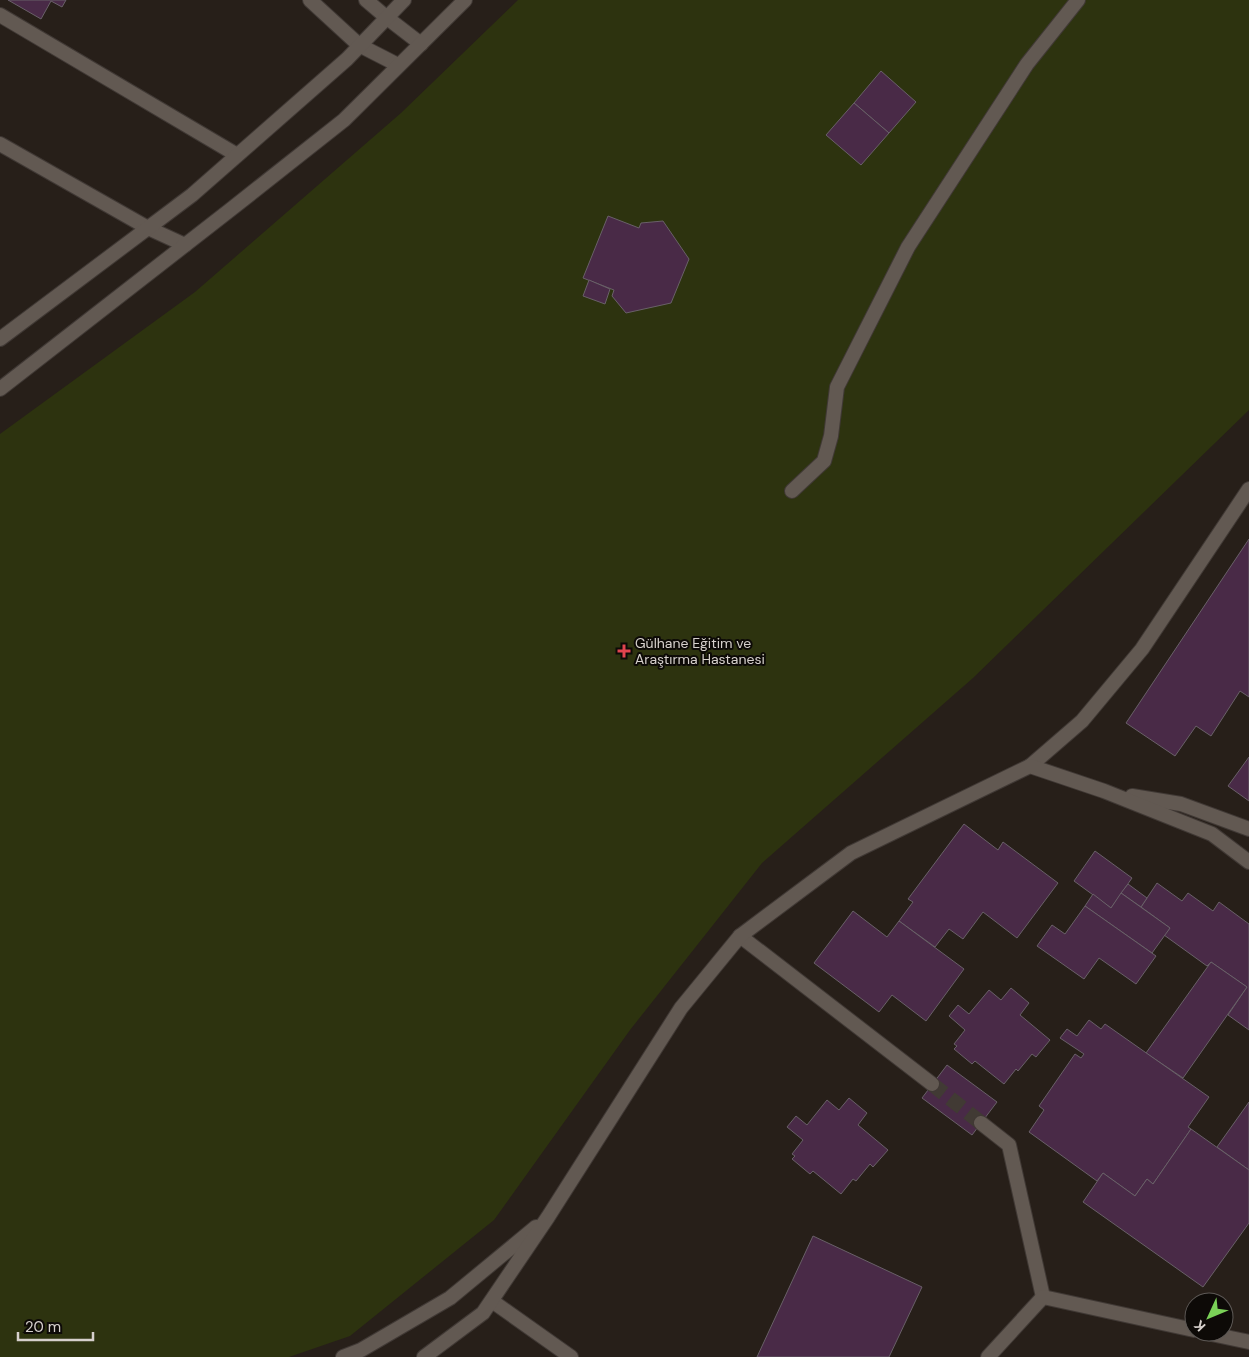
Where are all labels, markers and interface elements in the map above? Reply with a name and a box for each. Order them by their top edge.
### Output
place label: Gülhane Eğitim ve Araştırma Hastanesi [635,634,765,668]
marker: Gülhane Eğitim ve Araştırma Hastanesi [617,644,631,658]
north arrow [1184,1292,1234,1342]
scale bar [18,1310,92,1342]
text: K [1190,1316,1209,1336]
text: 20 m [25,1317,61,1337]

